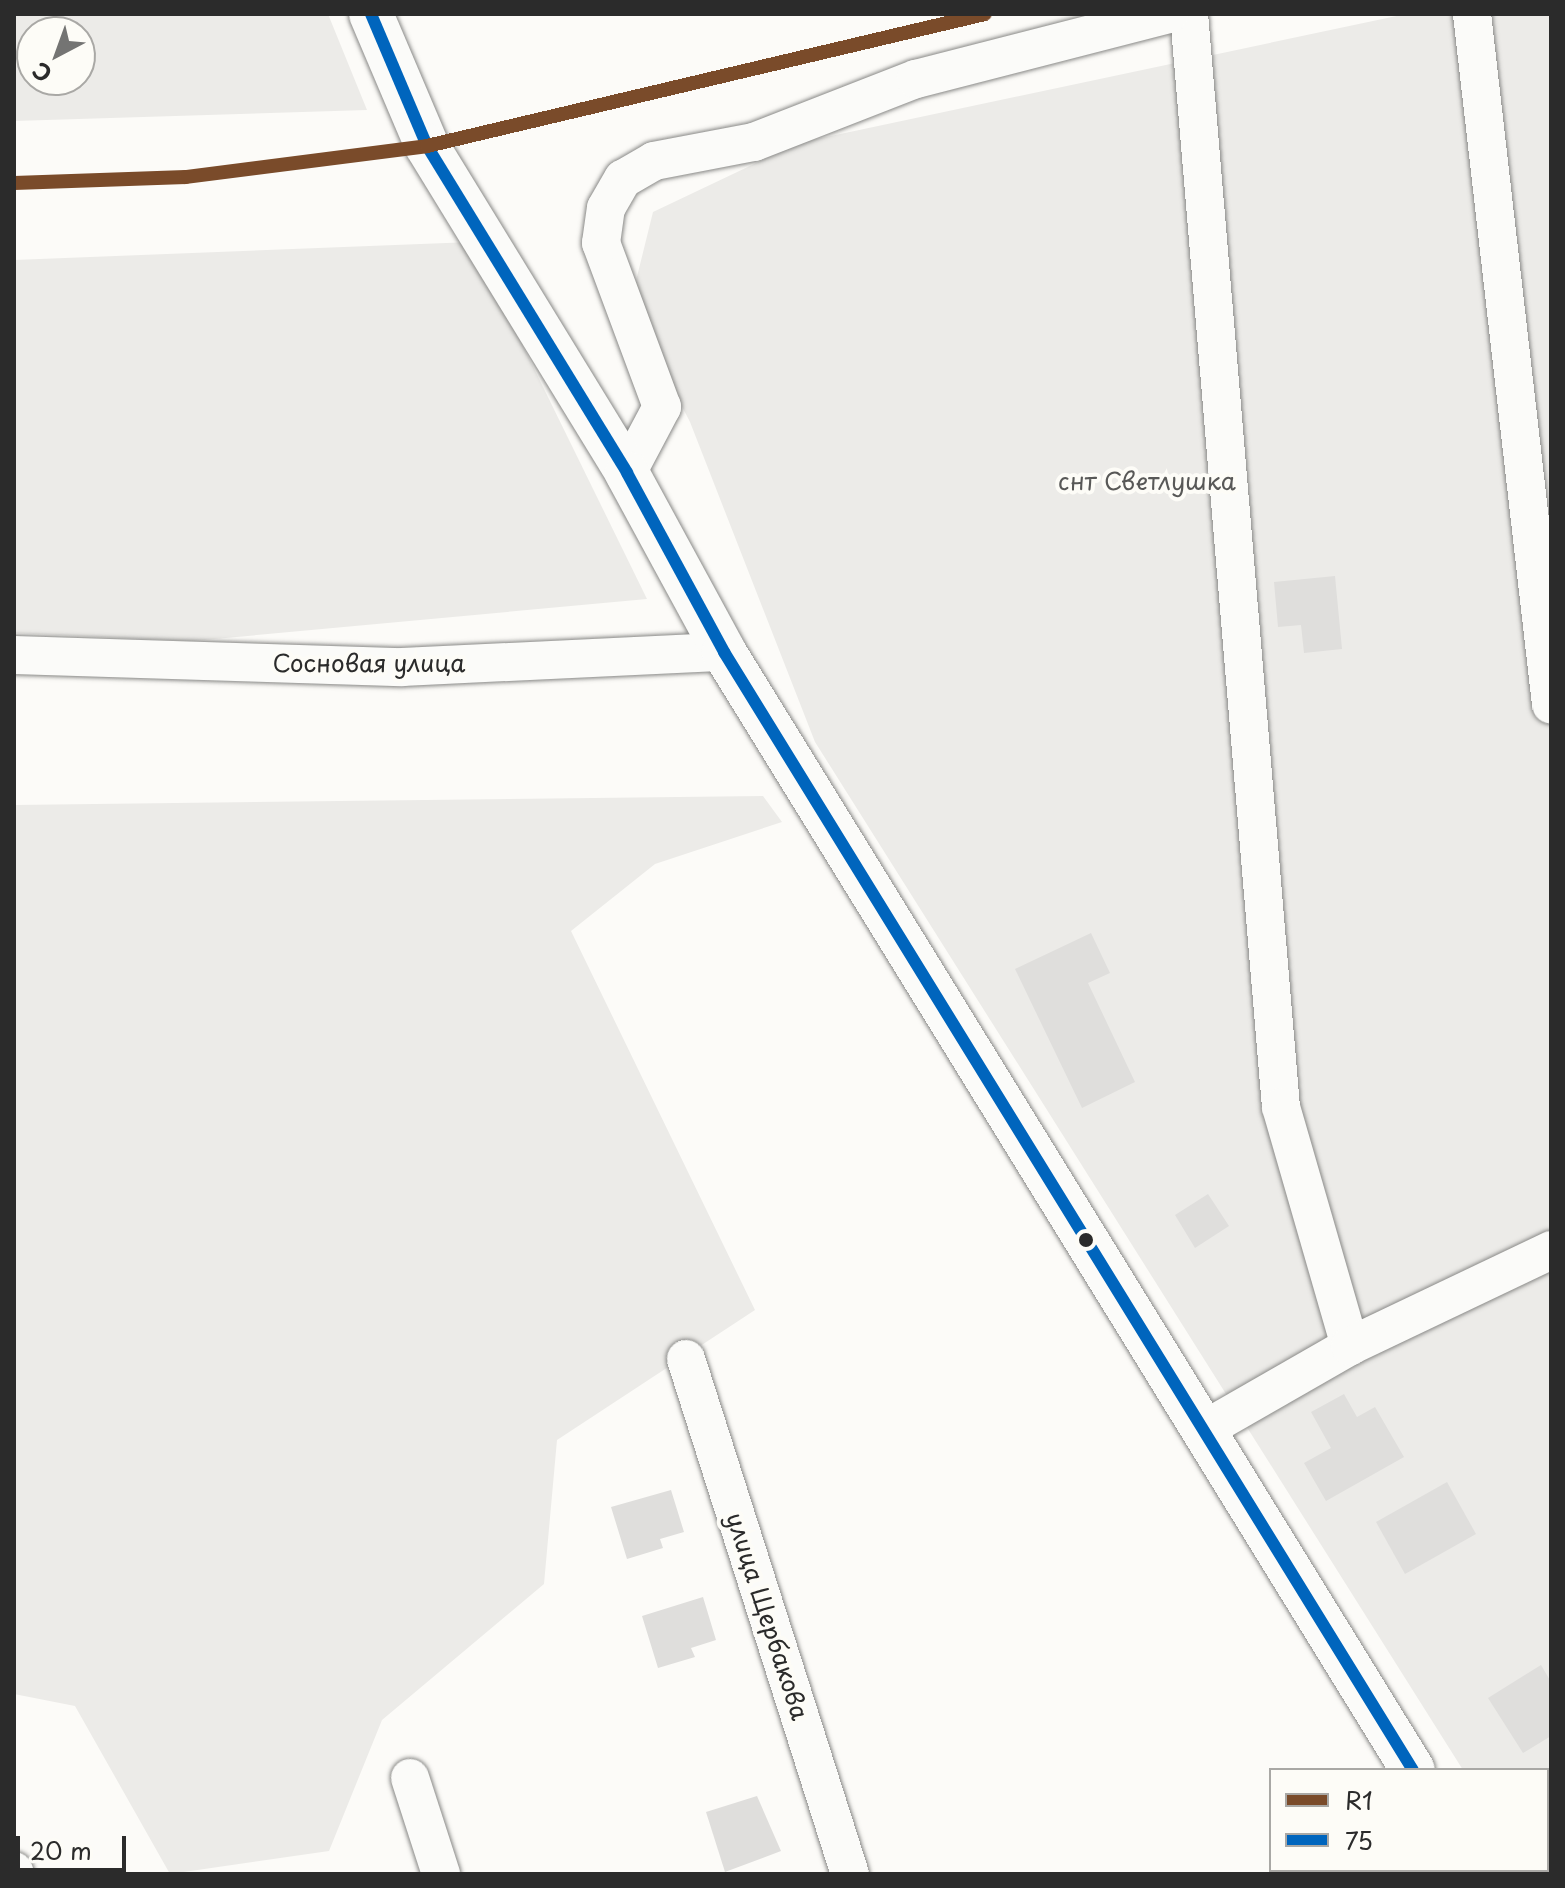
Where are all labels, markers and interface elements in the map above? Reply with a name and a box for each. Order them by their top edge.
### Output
north arrow [16,16,96,96]
text: С [24,55,58,91]
park label: снт Светлушка [1058,467,1236,495]
street label: Сосновая улица [272,649,466,677]
unlabelled marker [1078,1232,1094,1248]
street label: улица Щербакова [721,1508,815,1724]
legend [1269,1768,1549,1872]
text: R1 [1345,1782,1373,1818]
scale bar [20,1820,130,1870]
text: 75 [1345,1822,1373,1858]
text: 20 m [30,1832,92,1868]

